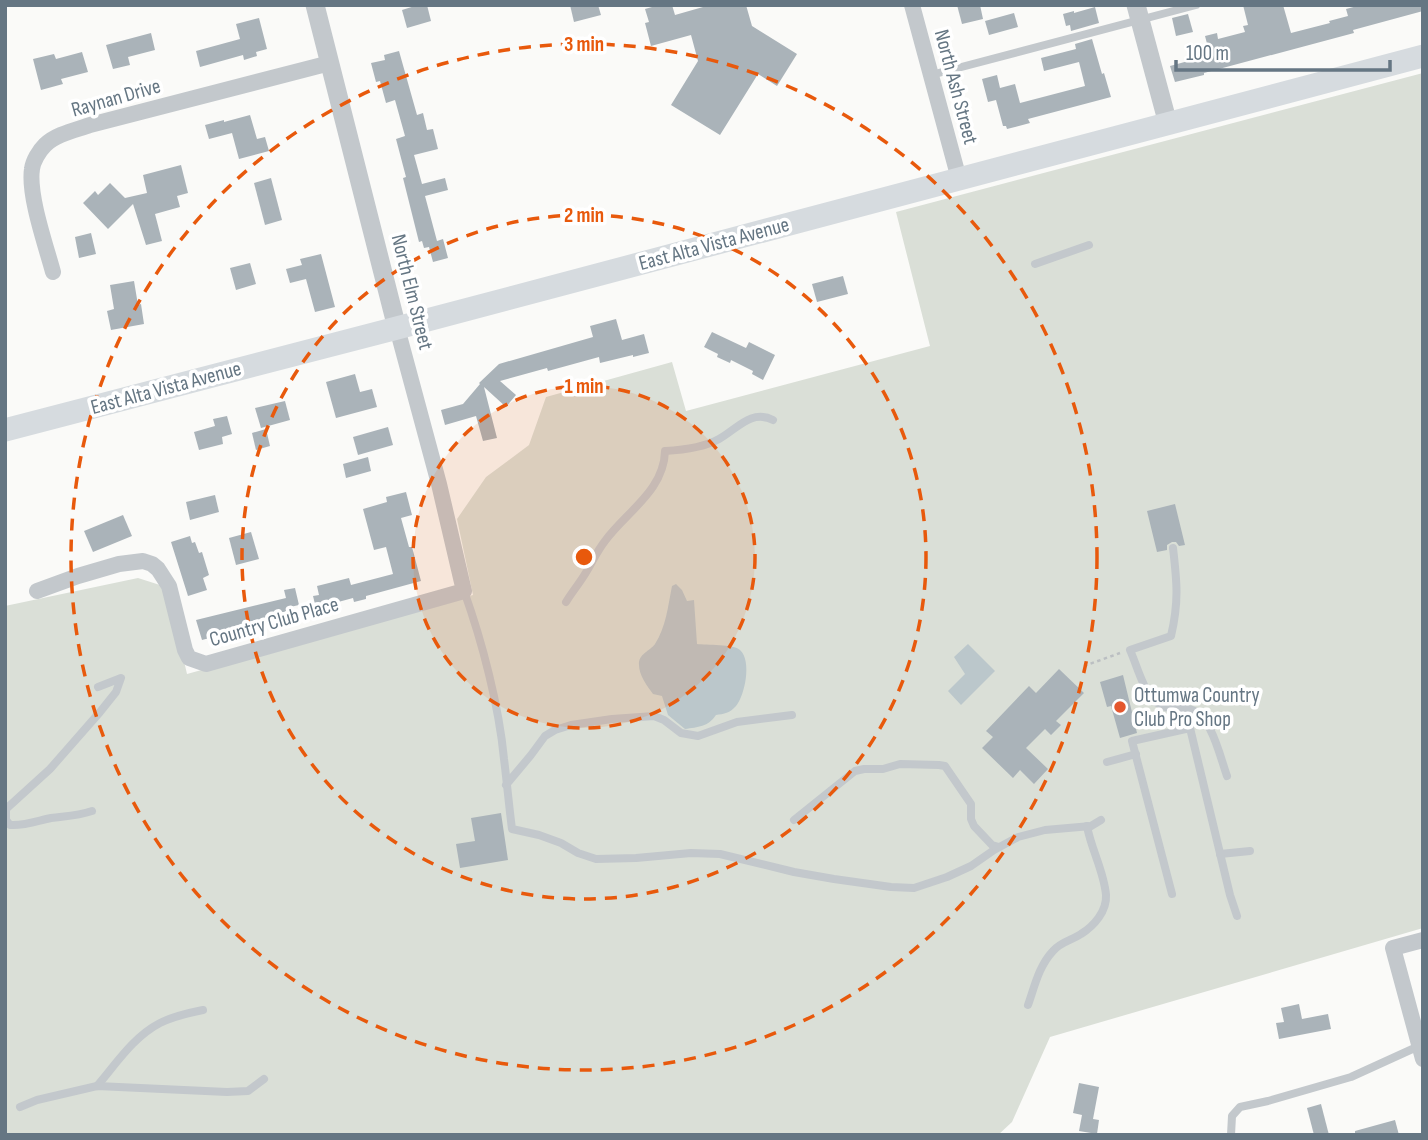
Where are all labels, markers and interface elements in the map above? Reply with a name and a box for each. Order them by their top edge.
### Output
street label: North Ash Street [929,27,983,147]
scale bar [1176,28,1390,72]
text: 3 min [564,32,604,57]
text: 100 m [1186,41,1229,66]
street label: Raynan Drive [69,73,163,123]
text: 2 min [564,203,604,228]
street label: East Alta Vista Avenue [636,212,792,276]
street label: North Elm Street [386,232,438,352]
street label: East Alta Vista Avenue [88,356,244,420]
text: 1 min [564,374,604,399]
centre of rings [572,545,596,569]
street label: Country Club Place [207,592,341,652]
place label: Ottumwa Country Club Pro Shop [1134,683,1260,732]
marker: Ottumwa Country Club Pro Shop [1112,699,1128,715]

